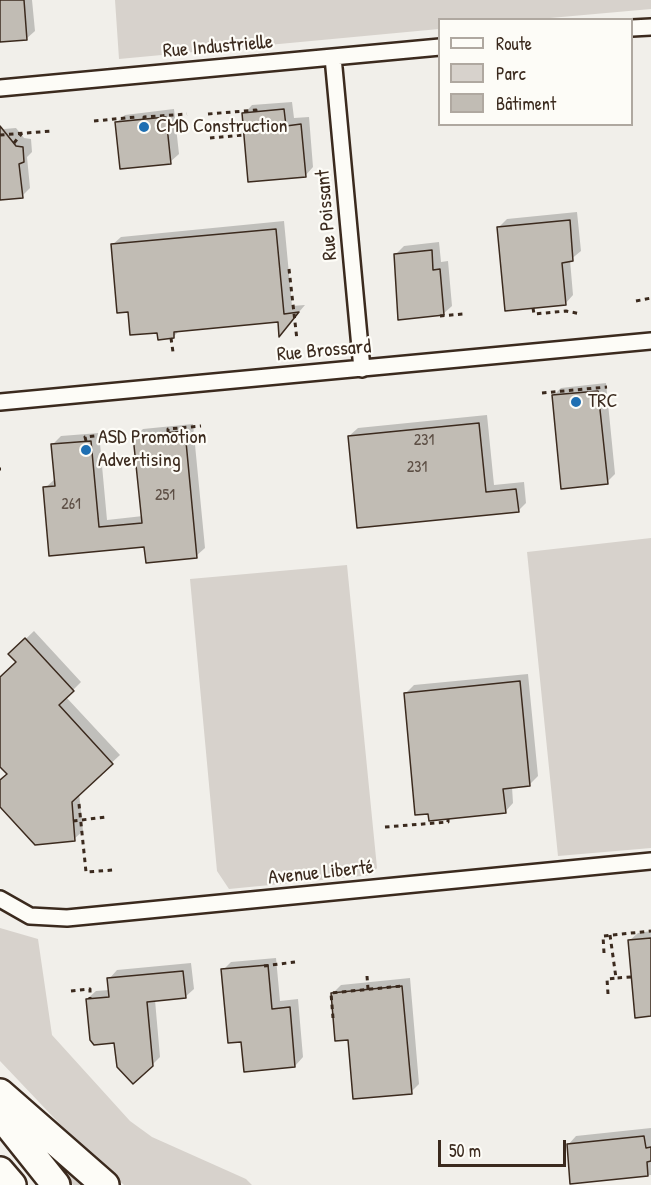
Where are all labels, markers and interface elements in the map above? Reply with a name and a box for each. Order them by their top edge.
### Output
legend [438,18,633,126]
street label: Rue Industrielle [162,30,274,64]
text: Route [496,31,532,56]
text: Parc [496,61,526,86]
text: Bâtiment [496,91,556,116]
place label: CMD Construction [156,115,288,139]
marker: CMD Construction [137,120,151,134]
street label: Rue Poissant [311,169,343,261]
street label: Rue Brossard [276,335,372,367]
place label: TRC [588,390,617,414]
marker: TRC [569,395,583,409]
place label: ASD Promotion Advertising [98,426,207,473]
house number: 231 [414,431,434,451]
marker: ASD Promotion Advertising [79,443,93,457]
house number: 231 [407,458,427,478]
house number: 251 [155,486,175,506]
house number: 261 [61,495,81,515]
street label: Avenue Liberté [267,856,375,890]
scale bar [441,1128,568,1166]
text: 50 m [449,1138,481,1163]

